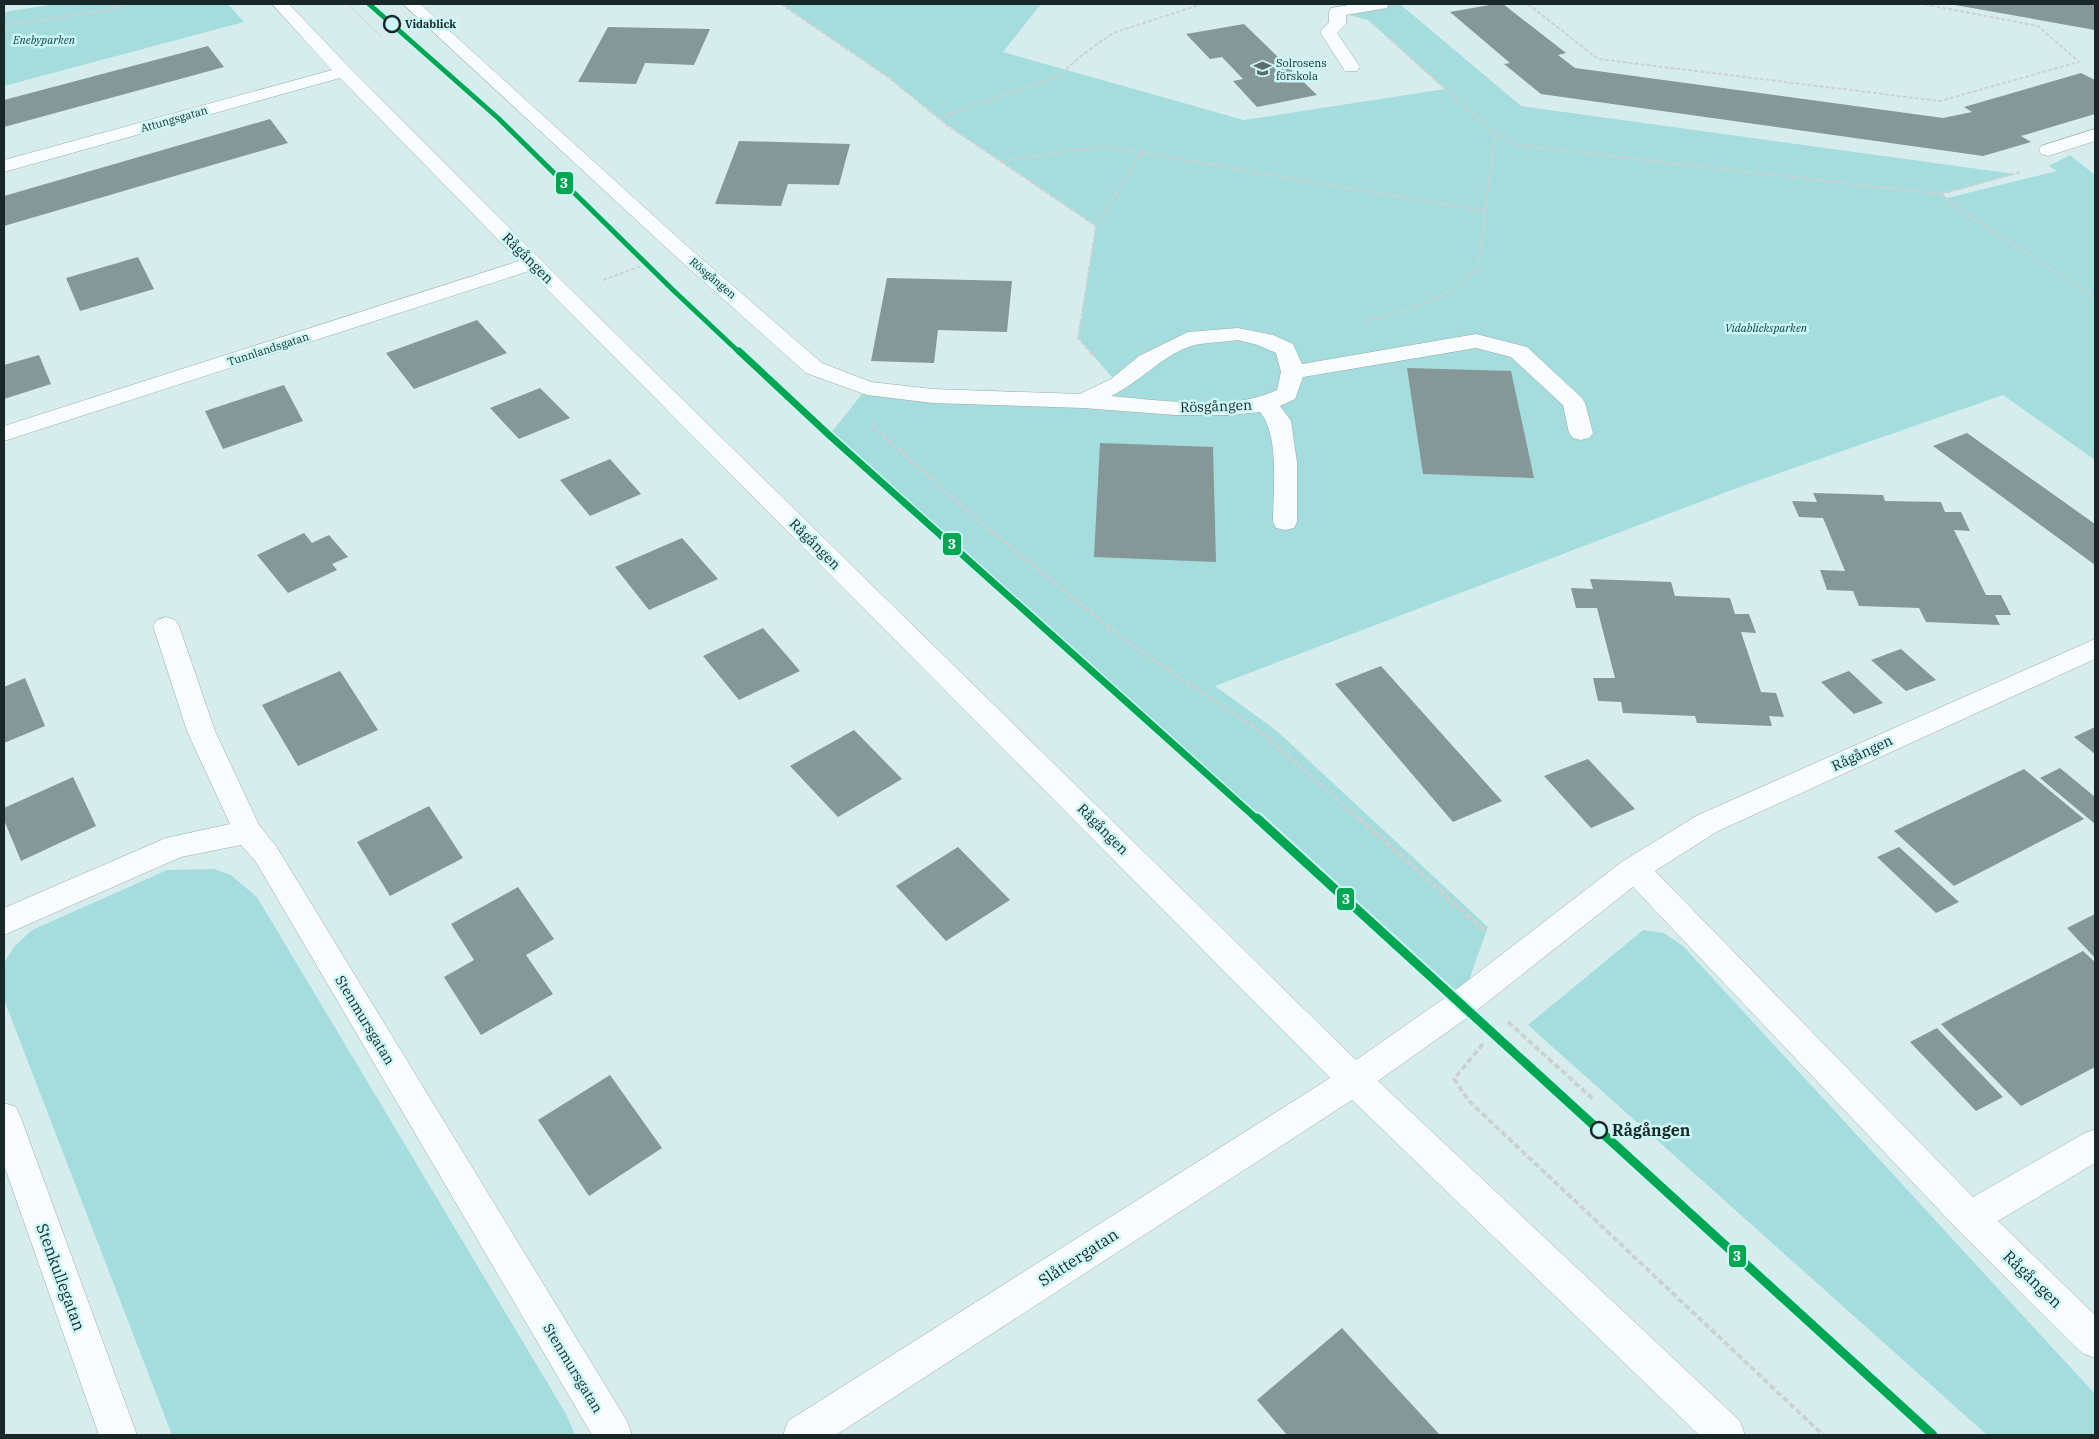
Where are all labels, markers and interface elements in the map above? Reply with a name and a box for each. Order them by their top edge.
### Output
marker: Vidablick [383,15,401,33]
place label: Vidablick [405,17,456,31]
park label: Enebyparken [12,33,76,47]
place label: Solrosens förskola [1276,56,1327,83]
school or university icon: Solrosens förskola [1252,59,1272,79]
street label: Attungsgatan [139,103,209,135]
line badge: 3 [555,171,574,195]
text: 3 [560,174,568,192]
street label: Rågången [499,229,557,287]
street label: Rösgången [687,254,739,302]
park label: Vidablicksparken [1725,321,1808,335]
street label: Tunnlandsgatan [225,329,311,369]
street label: Rösgången [1180,396,1252,416]
street label: Rågången [786,515,844,573]
line badge: 3 [942,532,962,556]
text: 3 [948,535,956,553]
street label: Rågången [1829,731,1895,775]
street label: Rågången [1074,800,1132,858]
line badge: 3 [1336,887,1355,911]
text: 3 [1342,890,1350,908]
street label: Stenmursgatan [331,972,399,1068]
place label: Rågången [1612,1120,1691,1140]
marker: Rågången [1590,1121,1608,1139]
street label: Stenkullegatan [32,1221,90,1333]
street label: Slåttergatan [1034,1224,1122,1290]
line badge: 3 [1728,1244,1747,1268]
street label: Rågången [1999,1246,2067,1312]
text: 3 [1733,1247,1741,1265]
street label: Stenmursgatan [539,1320,607,1416]

